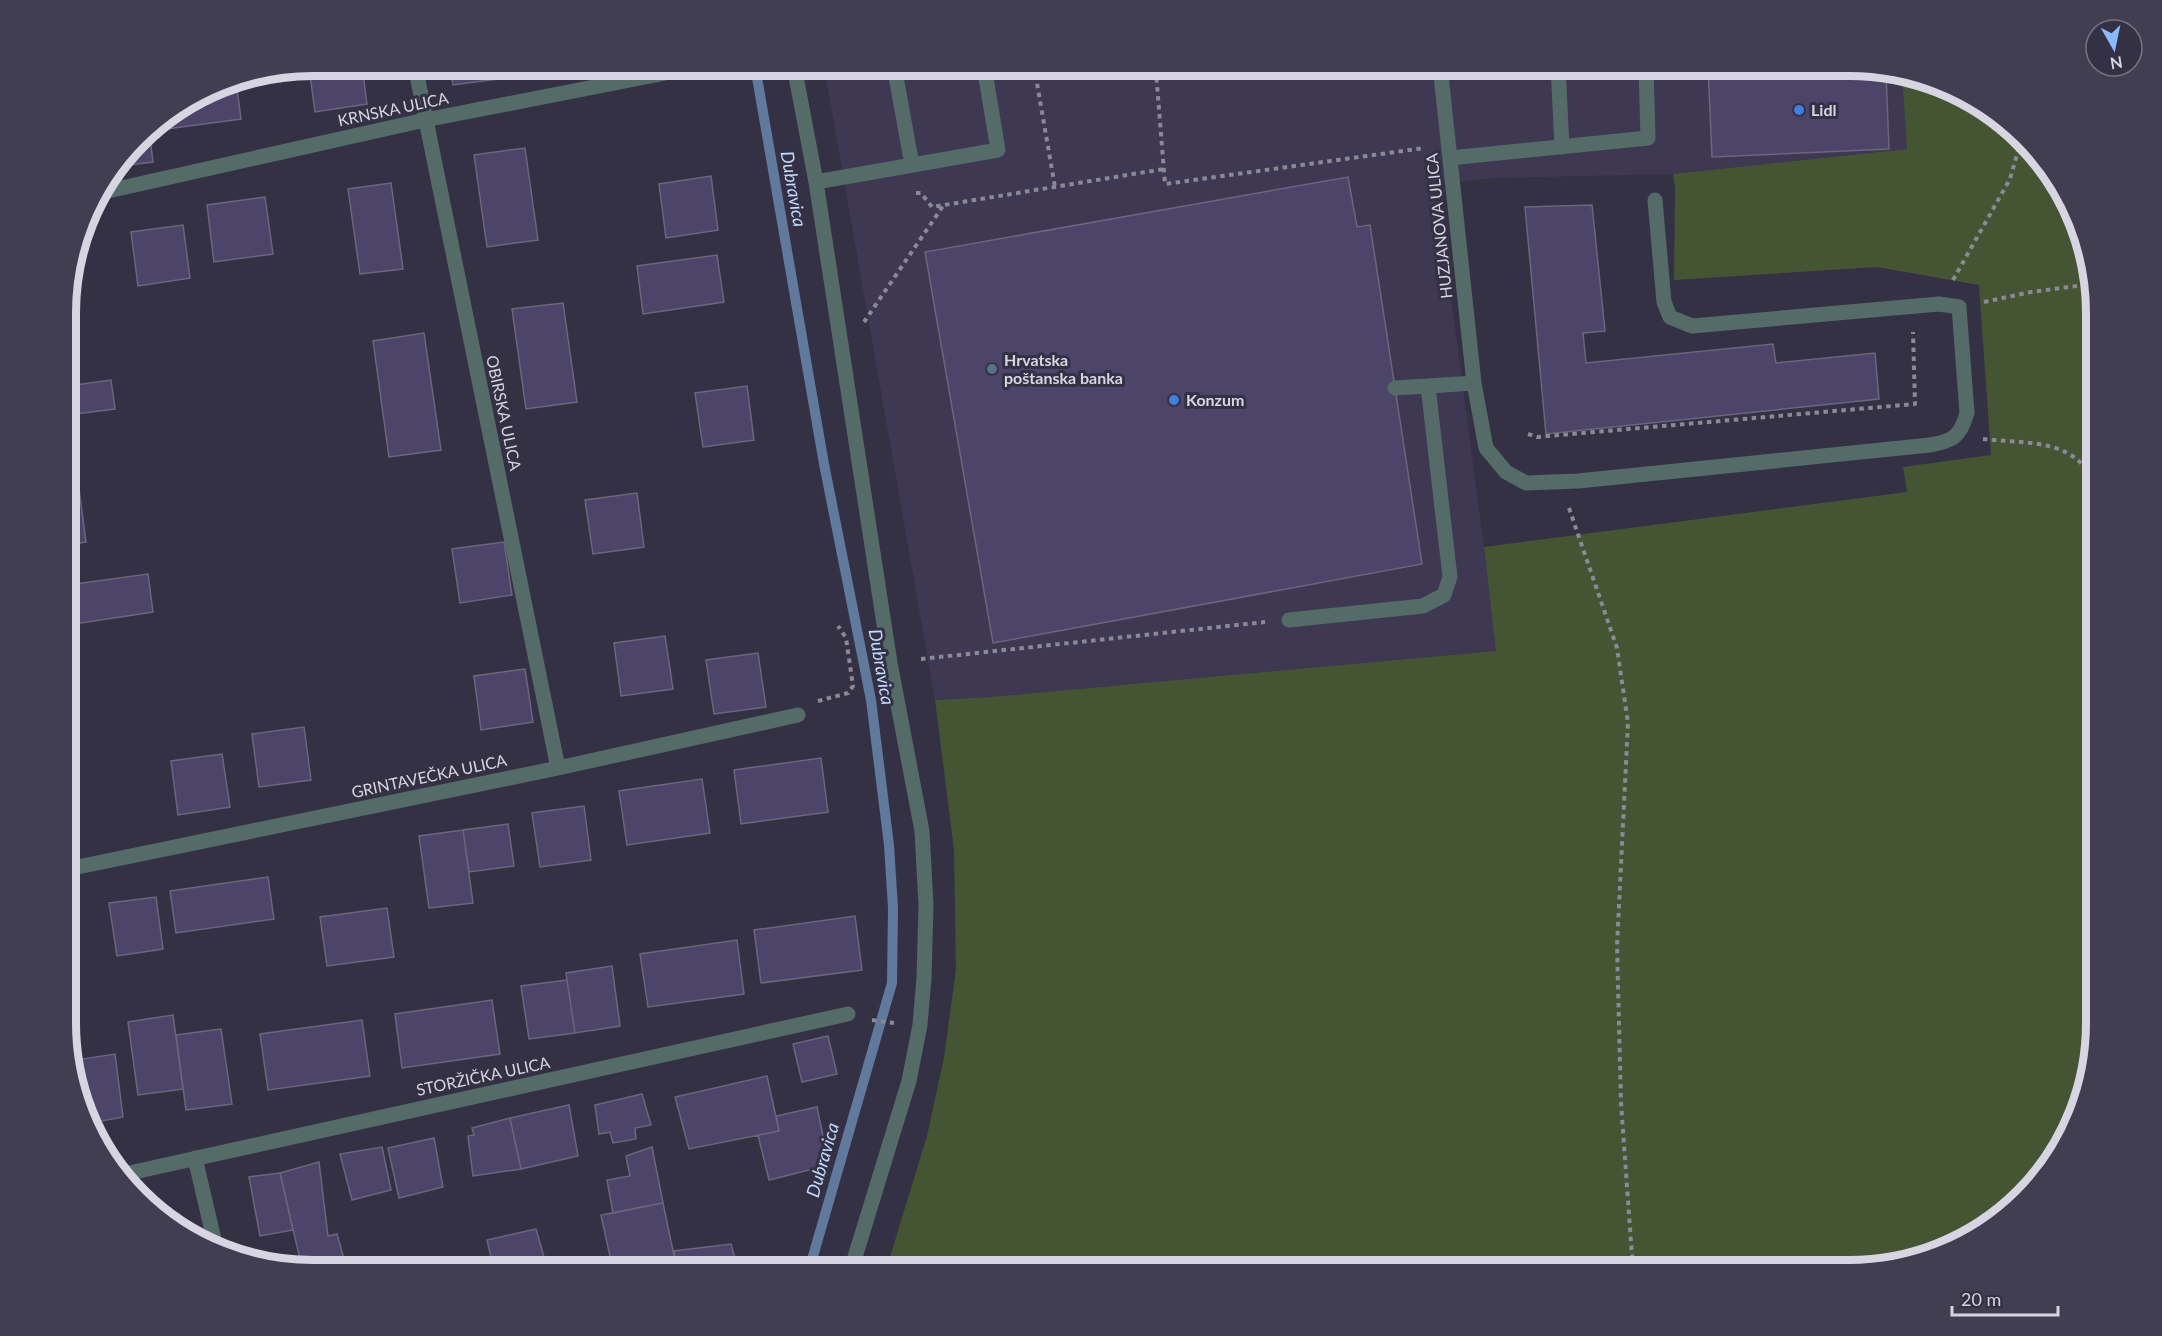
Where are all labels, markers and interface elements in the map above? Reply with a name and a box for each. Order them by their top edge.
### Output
north arrow [2084,18,2144,78]
text: N [2109,53,2124,74]
street label: KRNSKA ULICA [336,87,450,129]
place label: Lidl [1811,100,1836,119]
marker: Lidl [1792,103,1806,117]
water label: Dubravica [777,149,811,228]
street label: HUZJANOVA ULICA [1421,152,1456,300]
place label: Hrvatska poštanska banka [1004,350,1123,387]
street label: OBIRSKA ULICA [483,354,526,472]
marker: Hrvatska poštanska banka [985,362,999,376]
place label: Konzum [1186,390,1244,409]
marker: Konzum [1167,393,1181,407]
water label: Dubravica [865,627,899,706]
street label: GRINTAVEČKA ULICA [350,750,508,801]
street label: STORŽIČKA ULICA [414,1052,552,1099]
water label: Dubravica [801,1120,843,1200]
scale bar [1952,1279,2058,1317]
text: 20 m [1961,1288,2001,1310]

